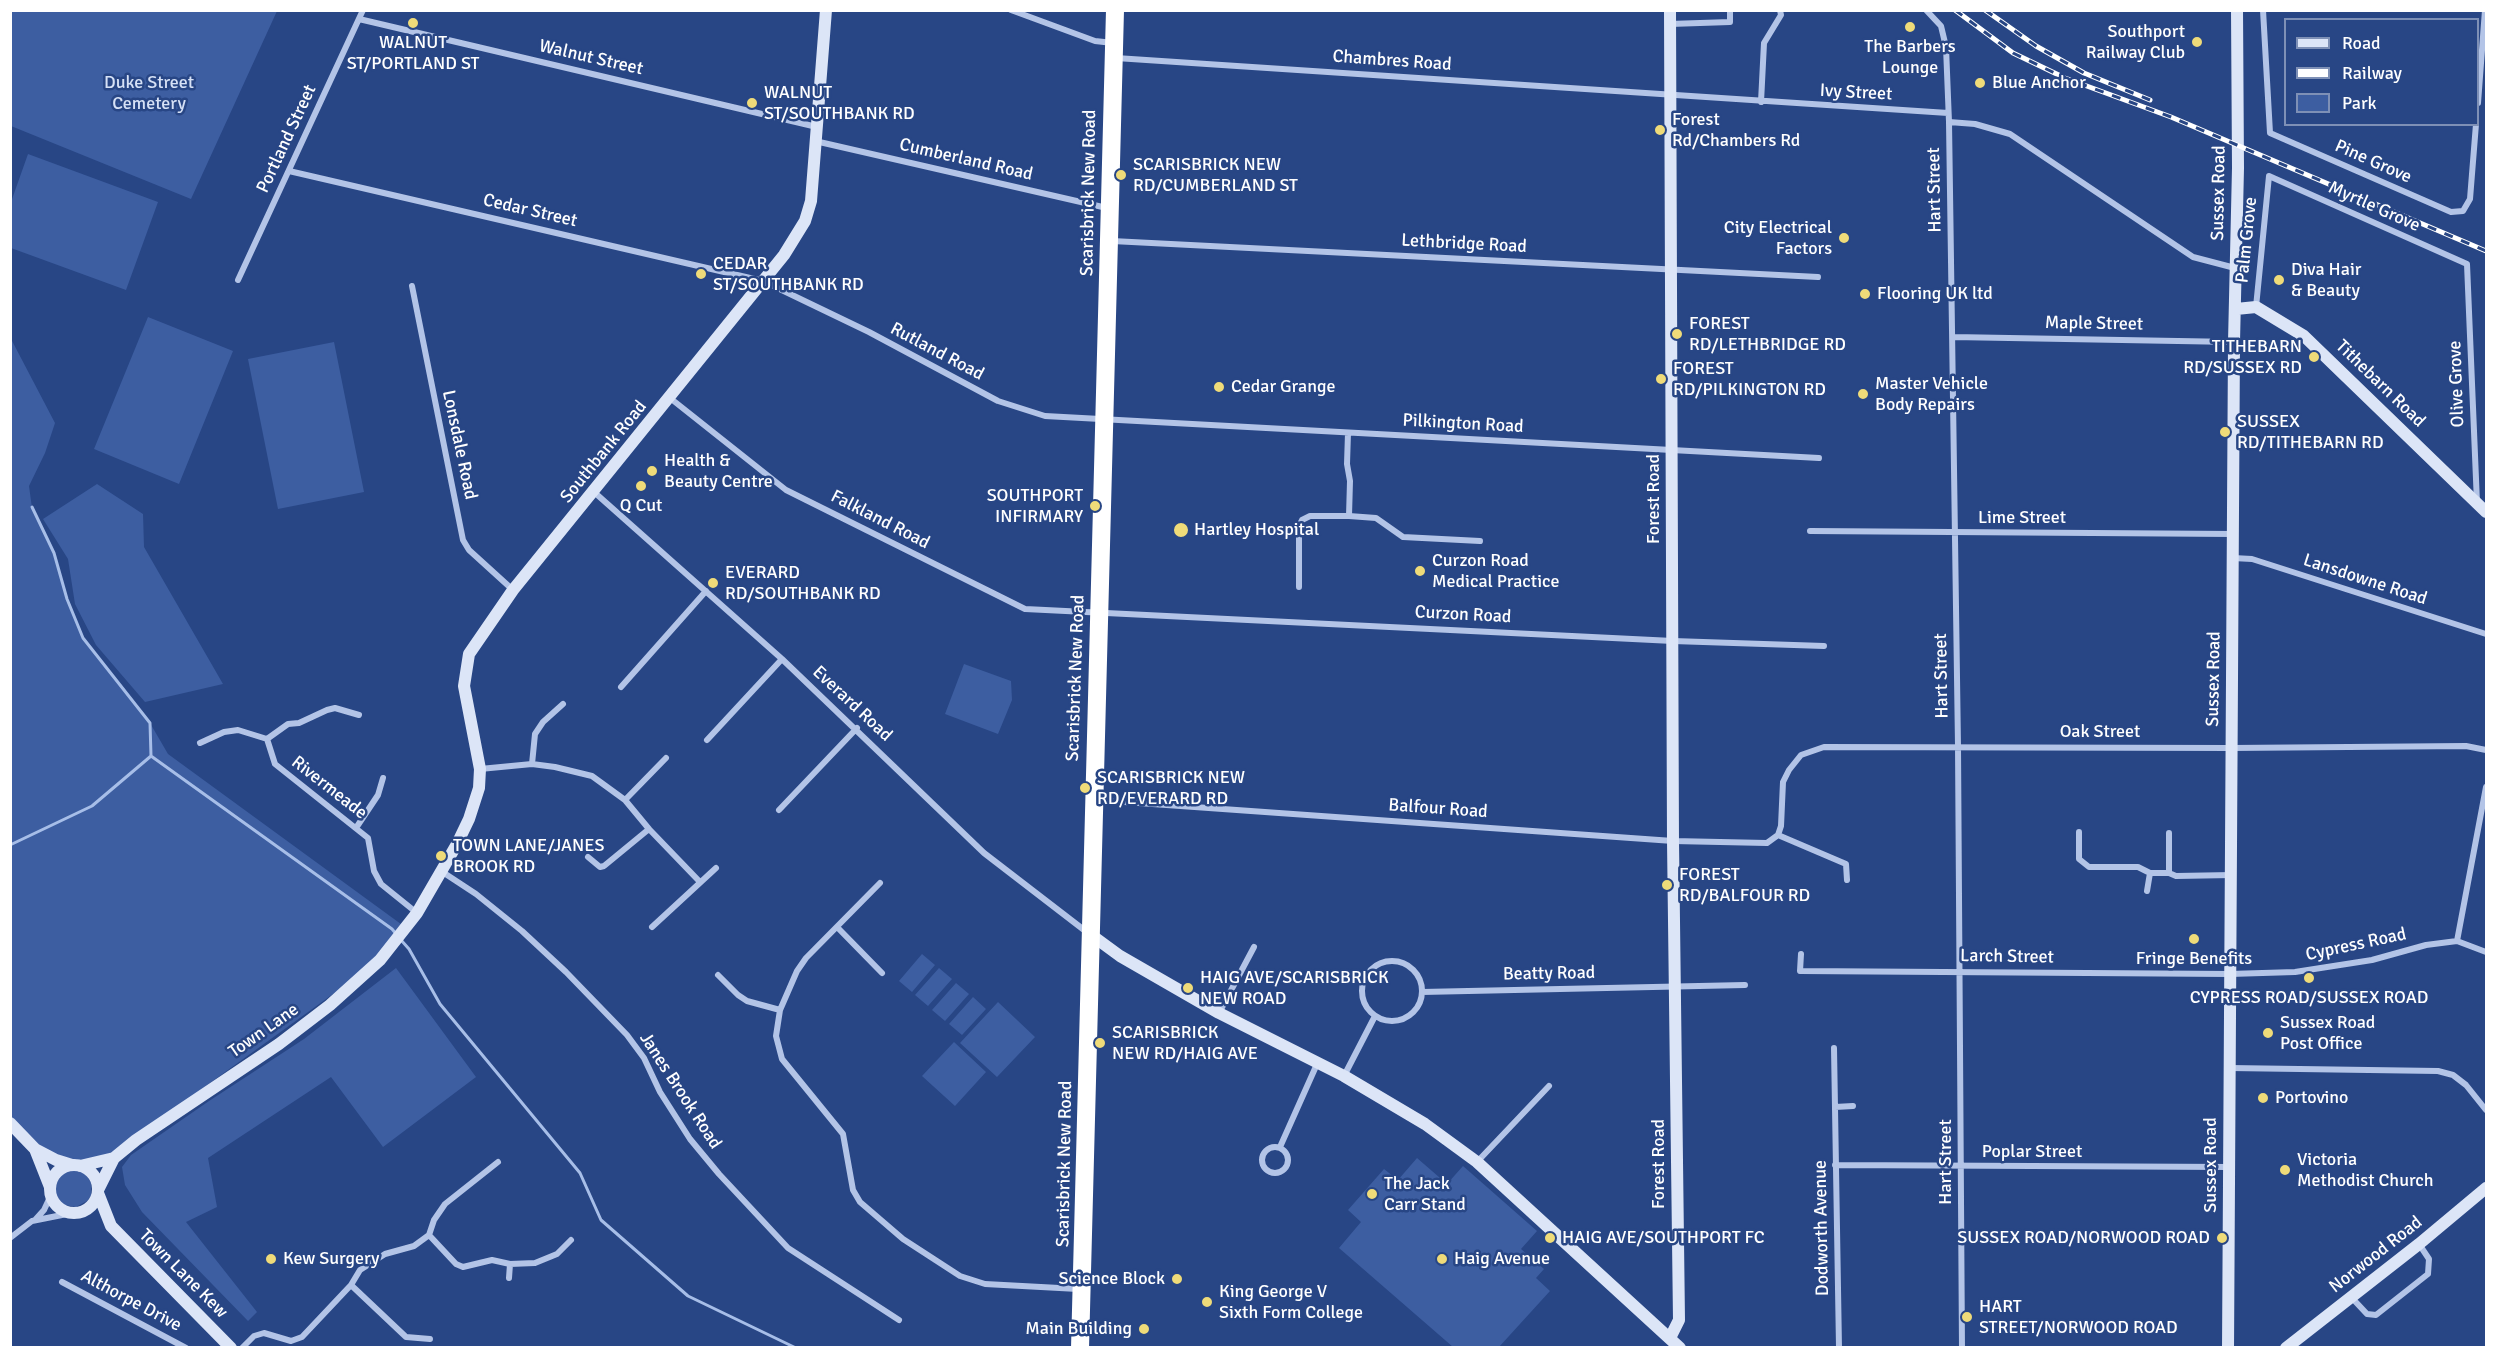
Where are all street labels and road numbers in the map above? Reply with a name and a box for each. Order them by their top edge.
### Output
street label: Walnut Street [537,36,645,80]
street label: Chambres Road [1332,46,1452,76]
street label: Ivy Street [1819,80,1893,106]
street label: Portland Street [252,81,322,197]
street label: Scarisbrick New Road [1077,110,1101,276]
street label: Cumberland Road [897,134,1035,186]
street label: Pine Grove [2331,135,2415,189]
street label: Sussex Road [2207,145,2231,241]
street label: Hart Street [1923,147,1947,233]
street label: Myrtle Grove [2325,177,2423,237]
street label: Cedar Street [481,190,579,232]
street label: Palm Grove [2232,196,2262,284]
street label: Lethbridge Road [1401,230,1527,258]
street label: Maple Street [2045,312,2143,336]
street label: Rutland Road [887,318,987,386]
street label: Tithebarn Road [2331,336,2429,432]
street label: Olive Grove [2445,340,2469,428]
street label: Lonsdale Road [437,388,481,502]
street label: Southbank Road [556,397,652,507]
street label: Pilkington Road [1402,410,1524,438]
street label: Forest Road [1643,454,1665,544]
street label: Falkland Road [827,486,933,554]
street label: Lime Street [1978,507,2066,529]
street label: Lansdowne Road [2300,550,2430,610]
street label: Scarisbrick New Road [1062,594,1090,762]
street label: Curzon Road [1414,602,1512,628]
street label: Sussex Road [2202,631,2226,727]
street label: Hart Street [1930,633,1954,719]
street label: Everard Road [808,662,896,746]
street label: Oak Street [2060,721,2140,743]
street label: Rivermeade [287,752,371,824]
street label: Balfour Road [1388,795,1488,823]
street label: Cypress Road [2304,924,2408,966]
street label: Larch Street [1960,945,2054,969]
street label: Beatty Road [1503,962,1595,986]
street label: Town Lane [225,999,303,1063]
street label: Janes Brook Road [634,1029,726,1153]
street label: Scarisbrick New Road [1053,1081,1077,1247]
street label: Sussex Road [2200,1117,2222,1213]
street label: Forest Road [1648,1119,1670,1209]
street label: Hart Street [1935,1119,1957,1205]
street label: Poplar Street [1982,1141,2082,1163]
street label: Dodworth Avenue [1810,1160,1834,1296]
street label: Norwood Road [2325,1212,2427,1298]
street label: Town Lane Kew [134,1225,232,1323]
street label: Althorpe Drive [77,1265,185,1337]

